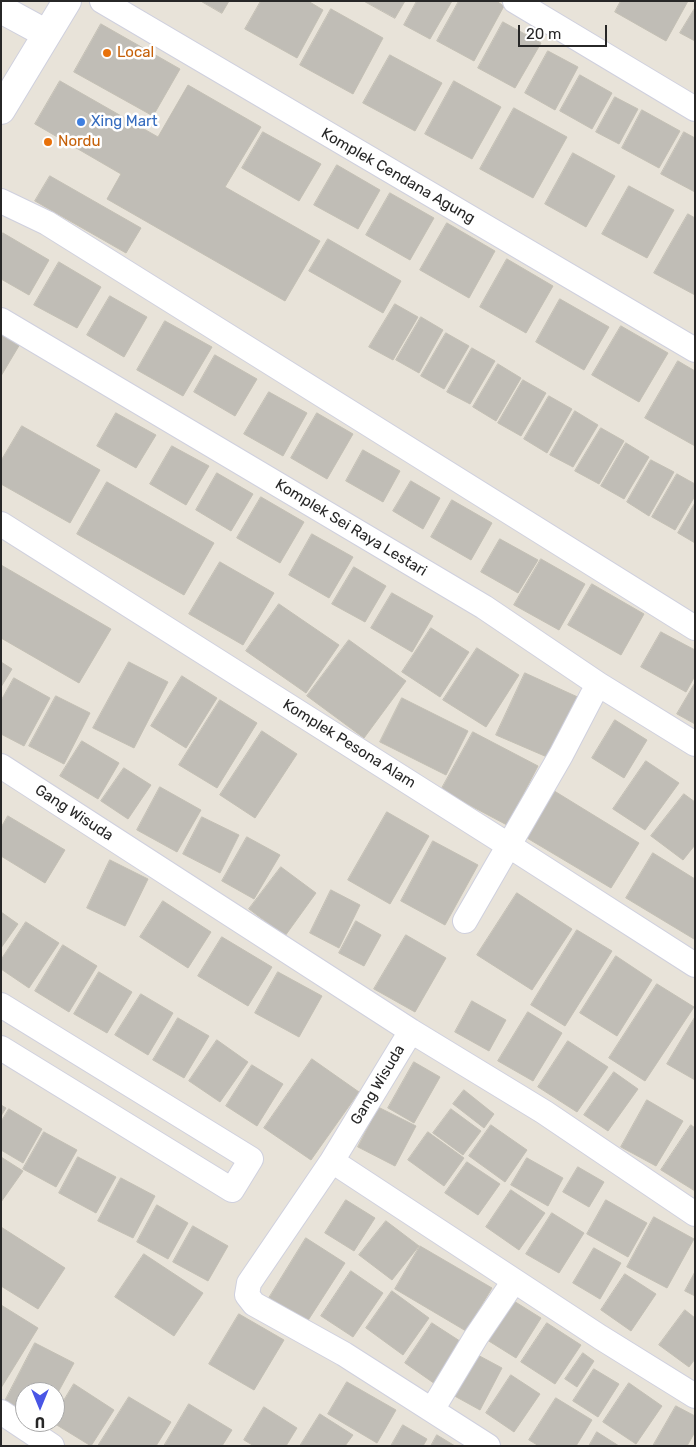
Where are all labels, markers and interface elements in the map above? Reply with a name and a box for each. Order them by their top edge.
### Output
scale bar [521,15,610,47]
text: 20 m [526,25,561,43]
place label: Local [117,44,154,62]
marker: Local [101,47,113,59]
place label: Xing Mart [91,113,158,131]
marker: Xing Mart [75,116,87,128]
street label: Komplek Cendana Agung [318,125,478,227]
place label: Nordu [58,133,101,151]
marker: Nordu [42,136,54,148]
street label: Komplek Sei Raya Lestari [272,476,430,580]
street label: Komplek Pesona Alam [279,696,419,792]
street label: Gang Wisuda [31,781,117,845]
street label: Gang Wisuda [347,1042,409,1128]
north arrow [15,1382,65,1432]
text: U [35,1413,45,1430]

